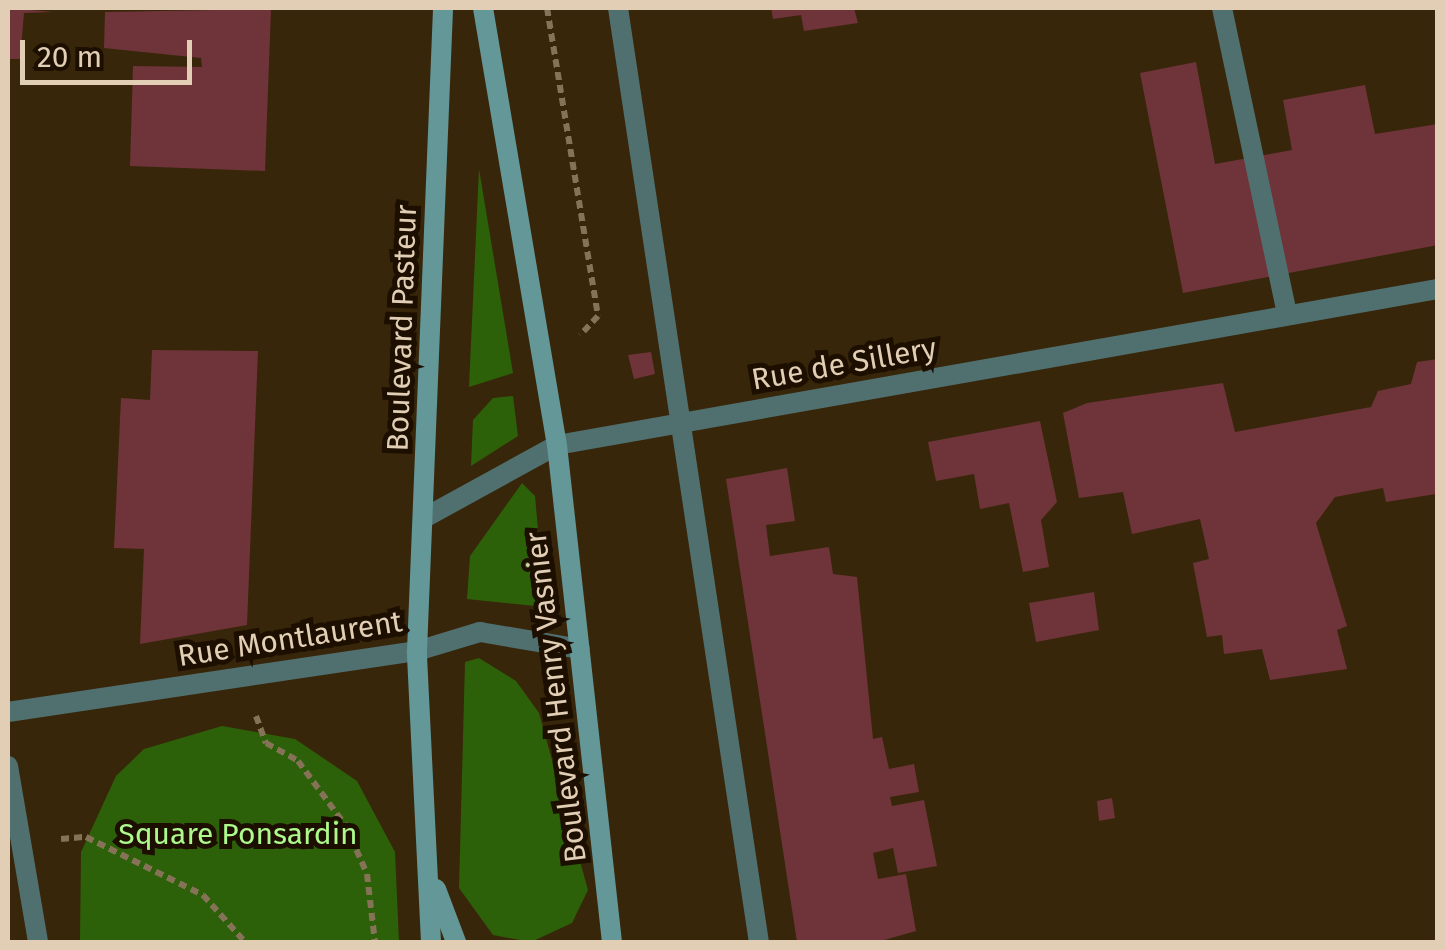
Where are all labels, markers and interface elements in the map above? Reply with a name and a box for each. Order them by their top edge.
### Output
scale bar [25,20,198,82]
text: 20 m [37,39,102,75]
street label: Boulevard Pasteur [380,204,424,452]
street label: Rue de Sillery [749,330,939,398]
street label: Boulevard Henry Vasnier [518,529,594,865]
street label: Rue Montlaurent [175,603,405,675]
park label: Square Ponsardin [118,816,358,852]

